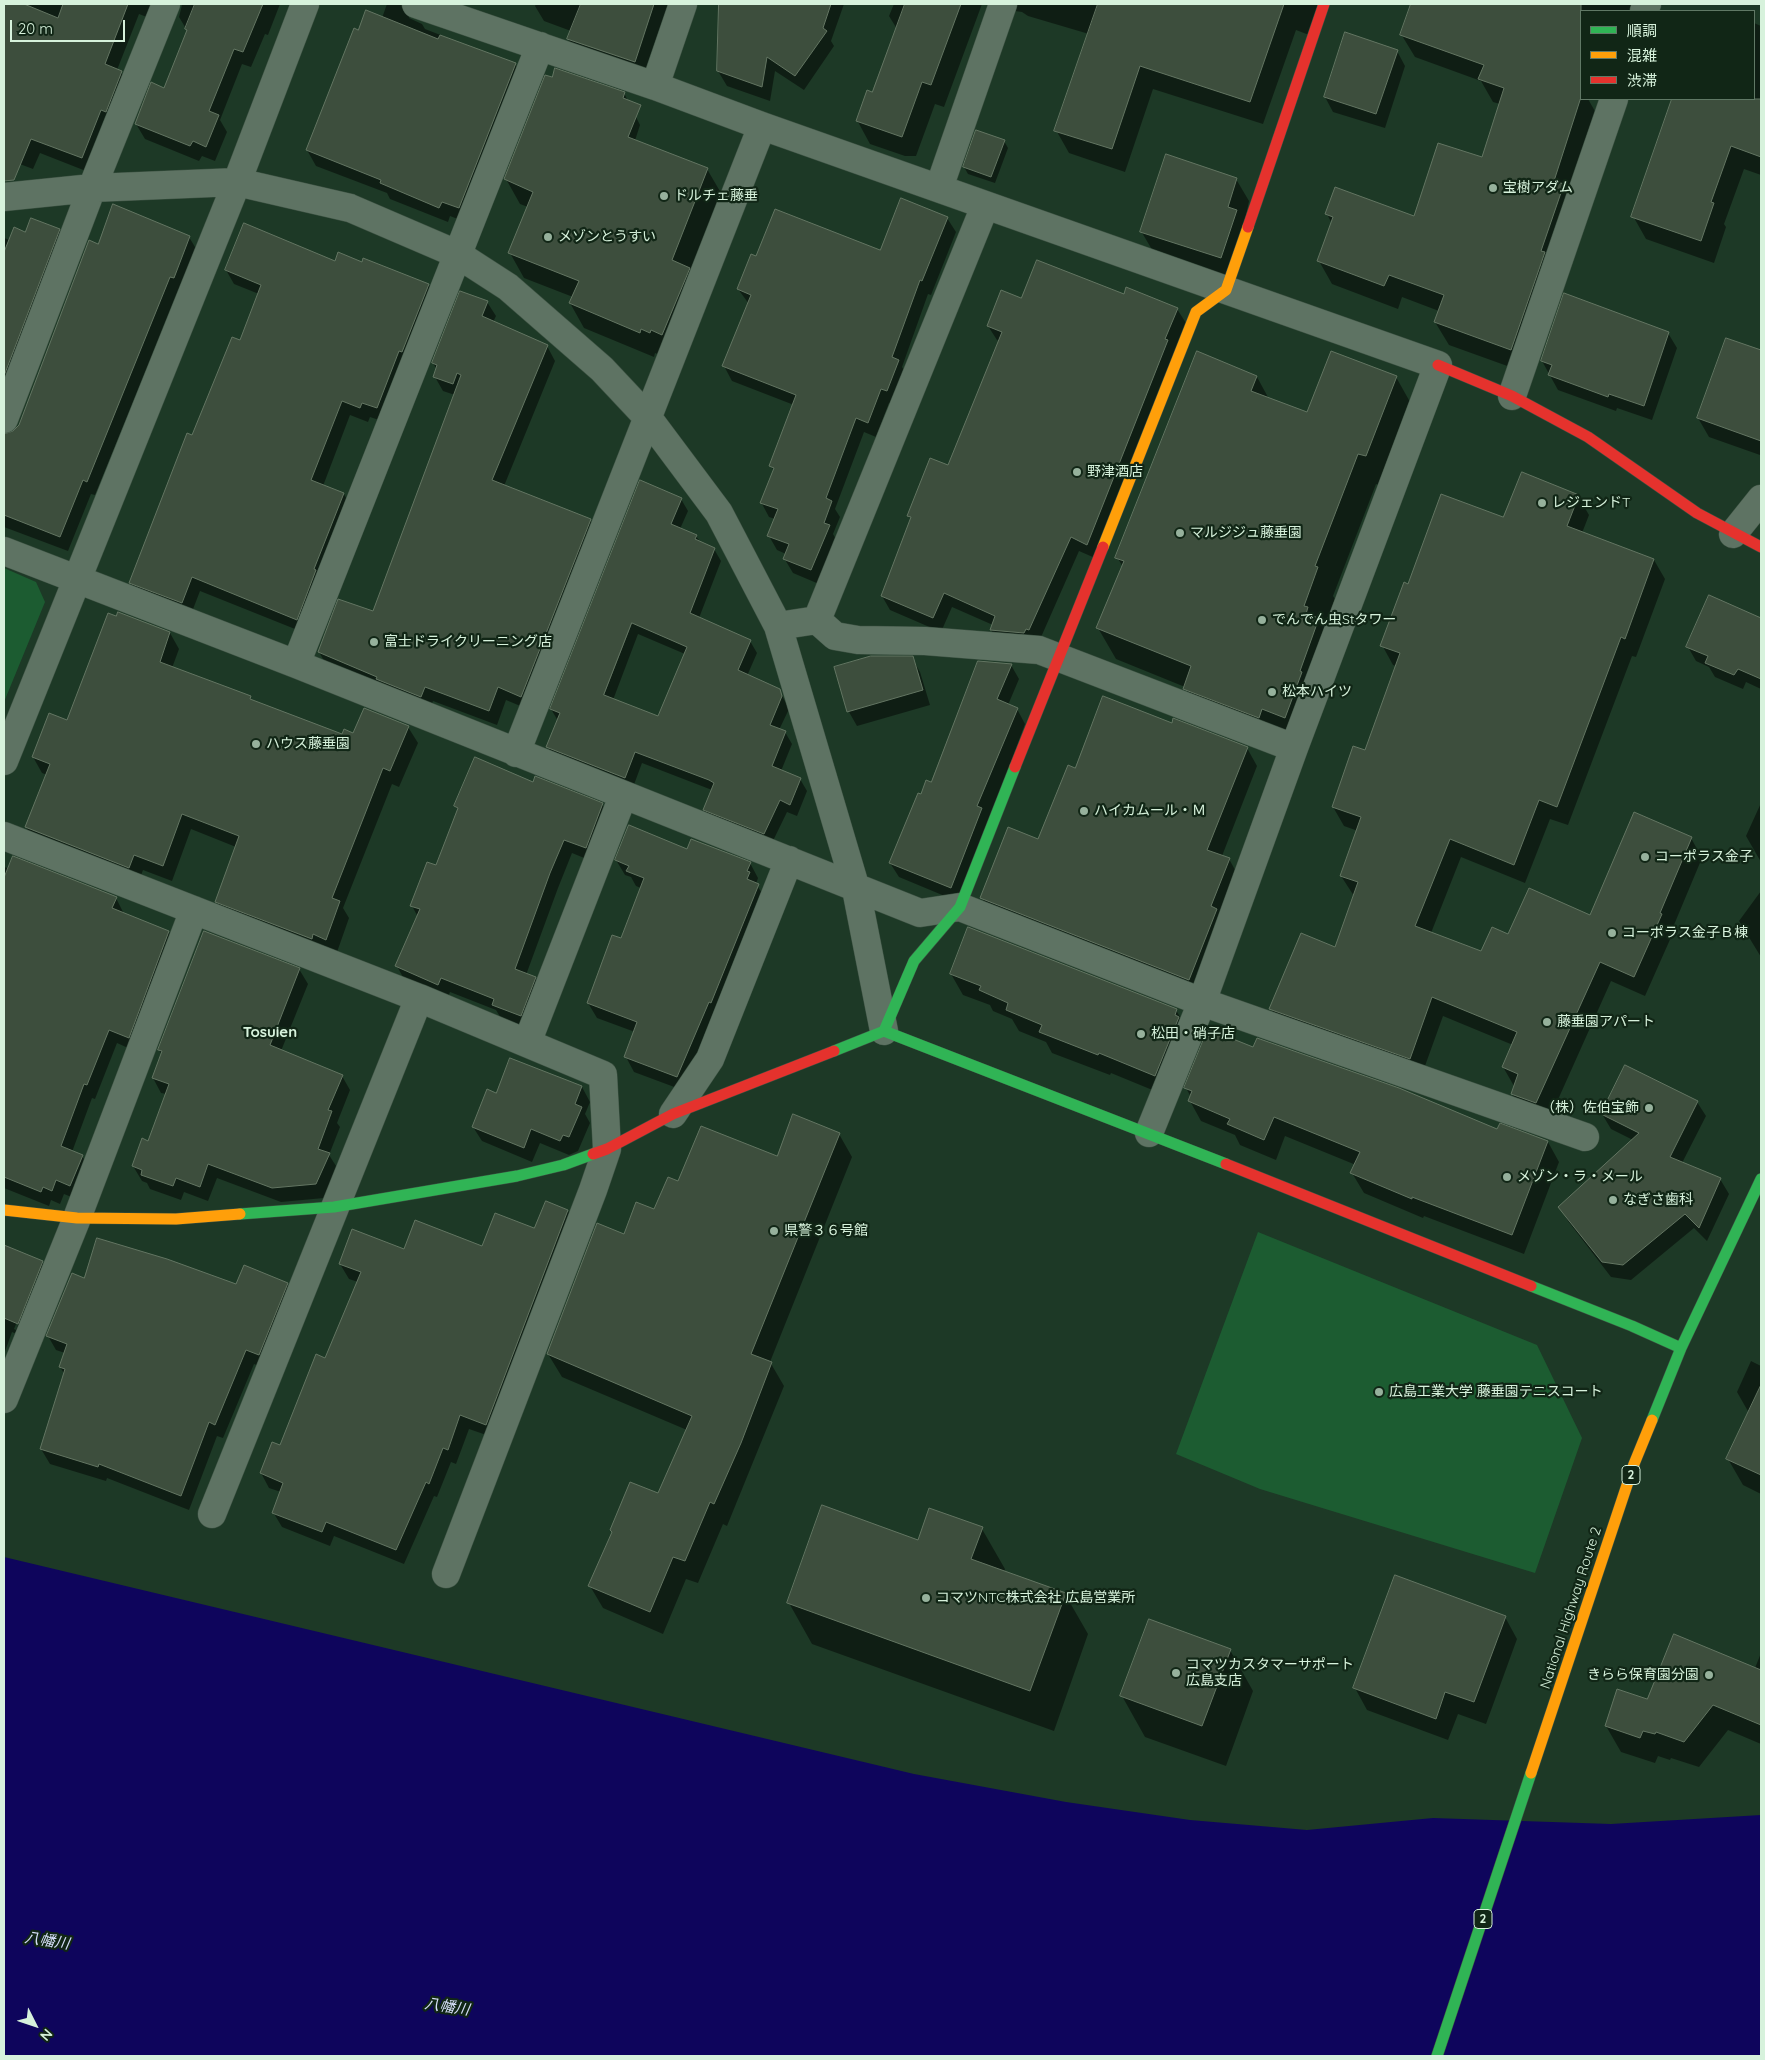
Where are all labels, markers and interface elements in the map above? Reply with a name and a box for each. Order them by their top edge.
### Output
scale bar [12,10,128,42]
legend [1580,10,1755,100]
text: 20 m [18,19,53,38]
text: 順調 [1627,21,1657,40]
text: 混雑 [1627,46,1657,65]
text: 渋滞 [1627,71,1657,90]
place label: 宝樹アダム [1503,180,1573,196]
marker: 宝樹アダム [1487,182,1499,194]
place label: ドルチェ藤垂 [674,188,758,204]
marker: ドルチェ藤垂 [658,190,670,202]
place label: メゾンとうすい [558,229,656,245]
marker: メゾンとうすい [542,231,554,243]
place label: 野津酒店 [1087,464,1143,480]
marker: 野津酒店 [1071,466,1083,478]
place label: レジェンドT [1552,495,1630,511]
marker: レジェンドT [1536,497,1548,509]
place label: マルジジュ藤垂園 [1190,525,1302,541]
marker: マルジジュ藤垂園 [1174,527,1186,539]
place label: でんでん虫Stタワー [1272,612,1397,628]
marker: でんでん虫Stタワー [1256,614,1268,626]
place label: 富士ドライクリーニング店 [384,634,552,650]
marker: 富士ドライクリーニング店 [368,636,380,648]
place label: 松本ハイツ [1282,684,1352,700]
marker: 松本ハイツ [1266,686,1278,698]
place label: ハウス藤垂園 [266,736,350,752]
marker: ハウス藤垂園 [250,738,262,750]
place label: ハイカムール・Ｍ [1094,803,1206,819]
marker: ハイカムール・Ｍ [1078,805,1090,817]
place label: コーポラス金子 [1655,849,1753,865]
marker: コーポラス金子 [1639,851,1651,863]
place label: コーポラス金子Ｂ棟 [1622,925,1748,941]
marker: コーポラス金子Ｂ棟 [1606,927,1618,939]
place label: 藤垂園アパート [1557,1014,1655,1030]
marker: 藤垂園アパート [1541,1016,1553,1028]
district label: Tosuien [243,1023,297,1041]
place label: 松田・硝子店 [1151,1026,1235,1042]
marker: 松田・硝子店 [1135,1028,1147,1040]
place label: （株）佐伯宝飾 [1541,1100,1639,1116]
marker: （株）佐伯宝飾 [1643,1102,1655,1114]
place label: メゾン・ラ・メール [1517,1169,1643,1185]
marker: メゾン・ラ・メール [1501,1171,1513,1183]
place label: なぎさ歯科 [1623,1192,1693,1208]
marker: なぎさ歯科 [1607,1194,1619,1206]
place label: 県警３６号館 [784,1223,868,1239]
marker: 県警３６号館 [768,1225,780,1237]
place label: 広島工業大学 藤垂園テニスコート [1389,1384,1603,1400]
marker: 広島工業大学 藤垂園テニスコート [1373,1386,1385,1398]
road number: 2 [1622,1466,1640,1484]
street label: National Highway Route 2 [1537,1525,1605,1691]
place label: コマツNTC株式会社 広島営業所 [936,1590,1135,1606]
marker: コマツNTC株式会社 広島営業所 [920,1592,932,1604]
place label: コマツカスタマーサポート 広島支店 [1186,1657,1354,1690]
marker: コマツカスタマーサポート 広島支店 [1170,1667,1182,1679]
place label: きらら保育園分園 [1587,1667,1699,1683]
marker: きらら保育園分園 [1703,1669,1715,1681]
road number: 2 [1474,1910,1492,1928]
water label: 八幡川 [23,1929,71,1953]
water label: 八幡川 [423,1995,471,2019]
north arrow [10,2000,60,2050]
text: N [36,2025,56,2045]

